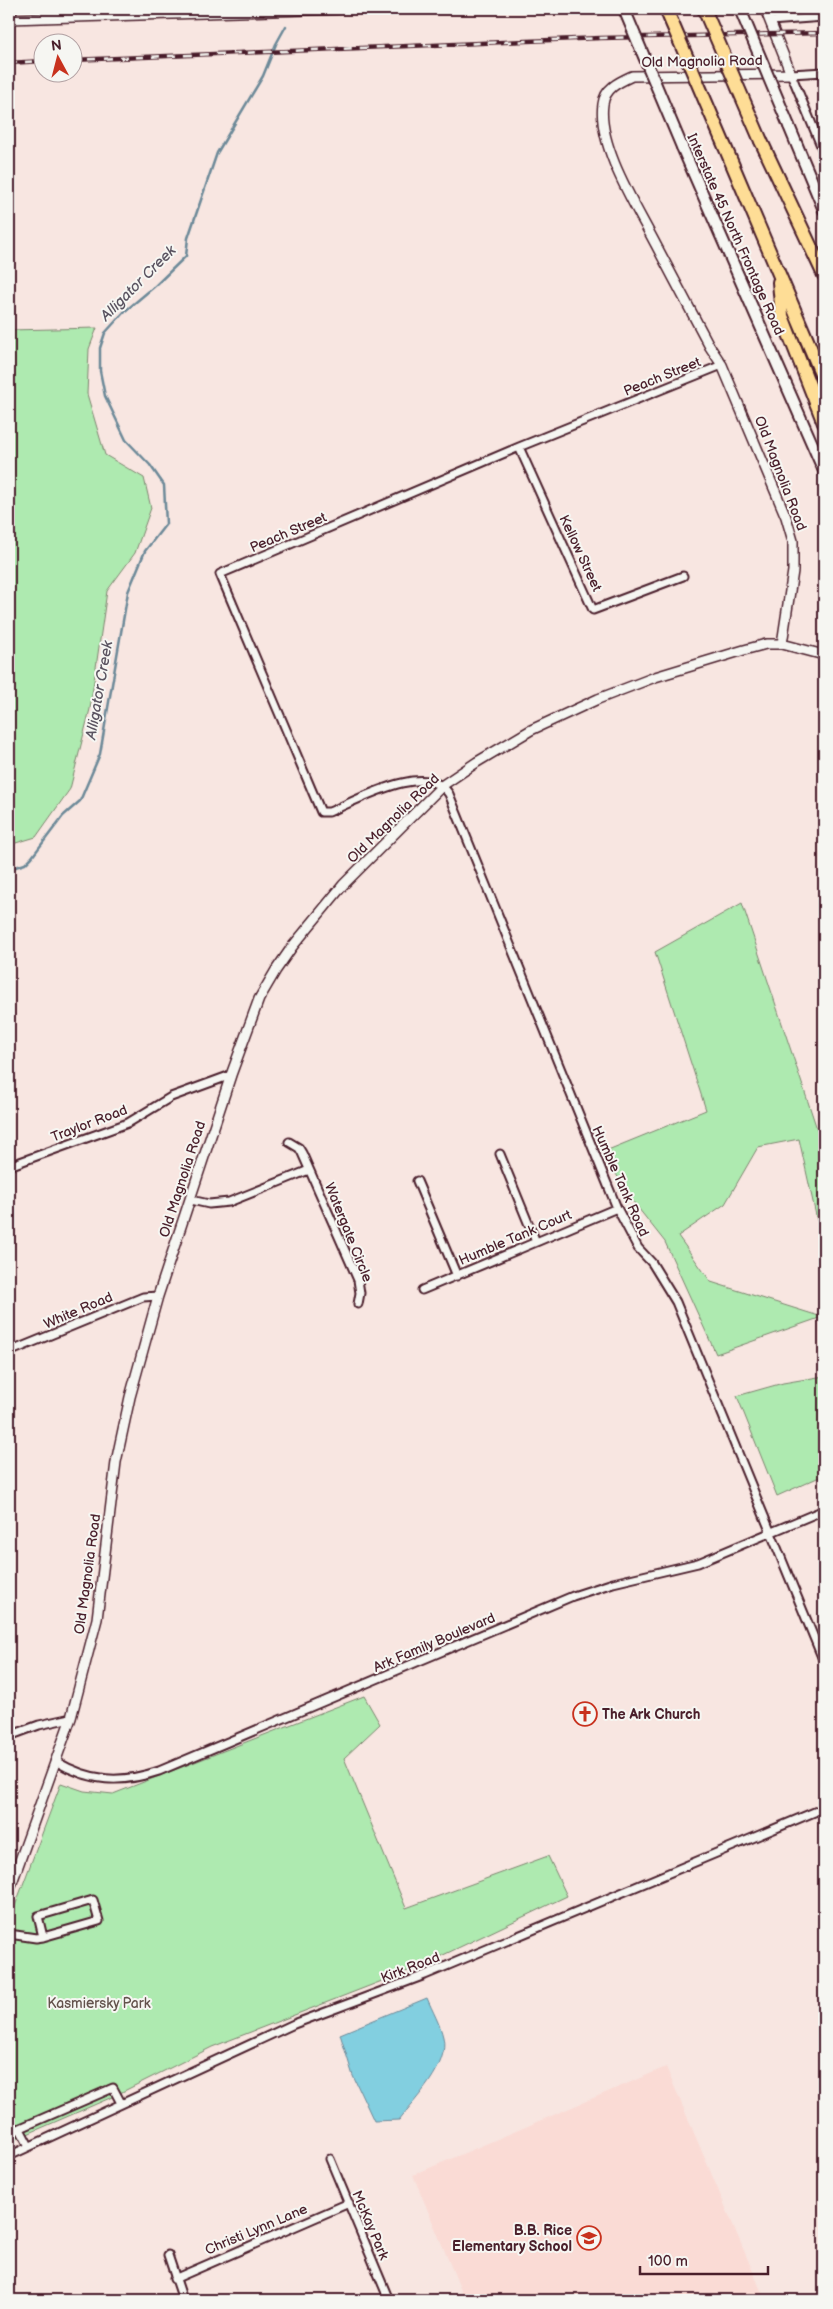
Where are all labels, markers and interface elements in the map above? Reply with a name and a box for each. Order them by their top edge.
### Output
north arrow [32,32,82,82]
text: N [50,37,63,55]
street label: Old Magnolia Road [641,52,763,71]
street label: Interstate 45 North Frontage Road [683,131,788,338]
water label: Alligator Creek [96,241,181,326]
street label: Peach Street [621,353,704,400]
street label: Old Magnolia Road [751,413,810,533]
street label: Peach Street [247,508,330,556]
street label: Kellow Street [555,512,606,595]
water label: Alligator Creek [81,639,118,742]
street label: Old Magnolia Road [344,770,443,867]
street label: Traylor Road [49,1101,130,1146]
street label: Old Magnolia Road [156,1119,209,1240]
street label: Humble Tank Road [588,1123,653,1239]
street label: Watergate Circle [321,1180,376,1284]
street label: Humble Tank Court [456,1206,575,1269]
street label: White Road [41,1288,115,1333]
street label: Old Magnolia Road [71,1513,104,1635]
street label: Ark Family Boulevard [371,1609,498,1676]
church icon: The Ark Church [572,1701,598,1727]
place label: The Ark Church [602,1706,700,1723]
street label: Kirk Road [378,1948,442,1986]
park label: Kasmiersky Park [47,1995,151,2012]
street label: McKay Park [348,2188,393,2263]
street label: Christi Lynn Lane [202,2200,310,2259]
place label: B.B. Rice Elementary School [452,2222,572,2255]
school or university icon: B.B. Rice Elementary School [576,2225,602,2251]
scale bar [640,2244,768,2276]
text: 100 m [648,2252,688,2271]

